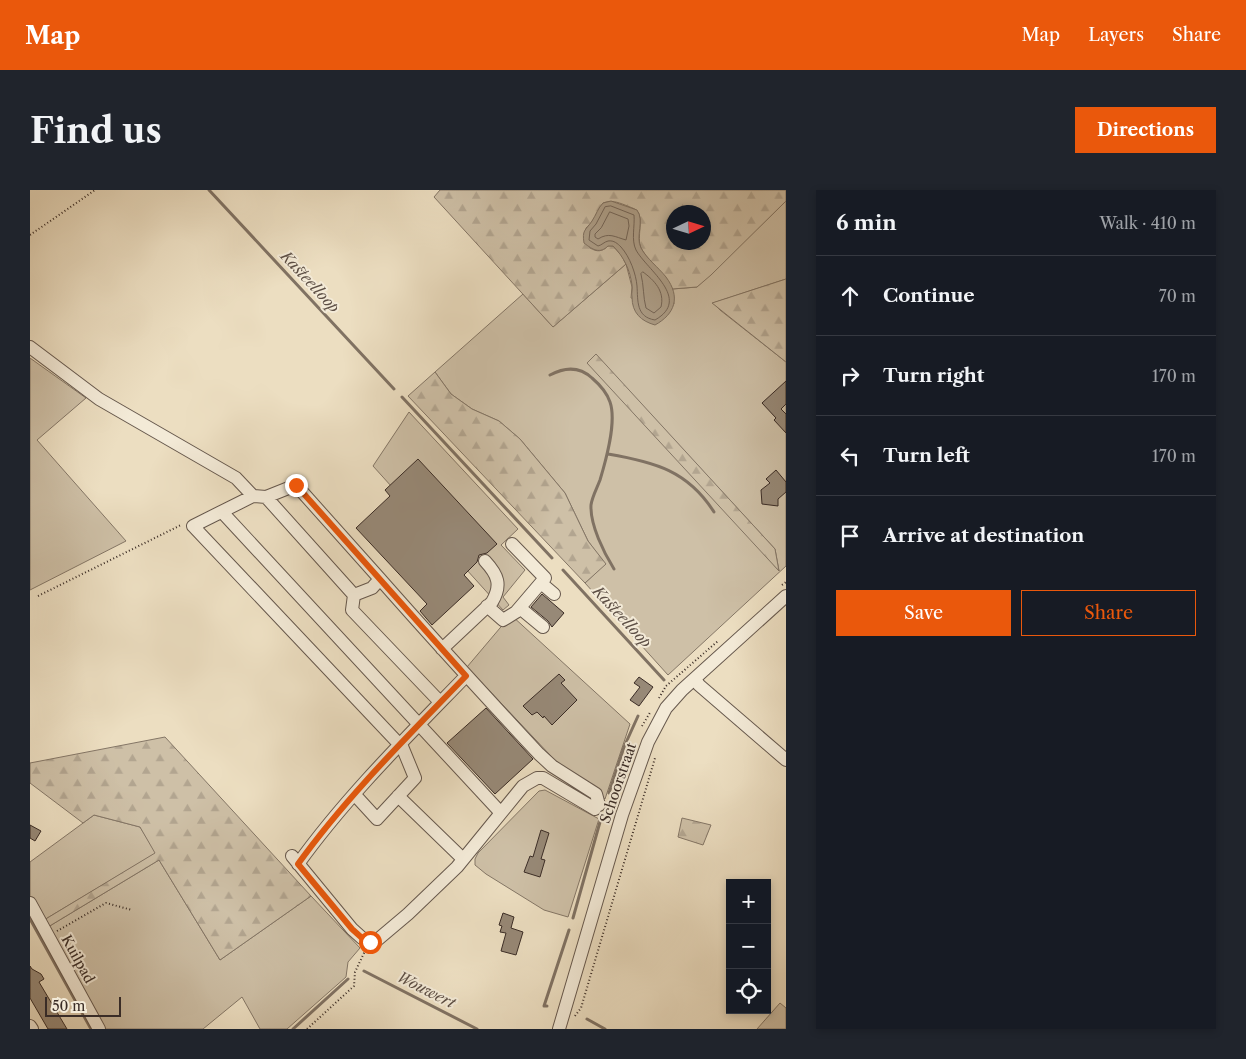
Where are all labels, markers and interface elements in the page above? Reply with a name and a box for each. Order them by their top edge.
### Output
text: Map [25,21,80,50]
text: Map [1022,24,1060,46]
text: Layers [1088,24,1144,46]
text: Share [1172,24,1221,46]
button: Directions [1075,107,1216,153]
text: Find us [30,109,162,152]
north arrow [666,205,711,250]
text: 6 min [836,210,897,235]
text: Walk · 410 m [1099,213,1196,233]
water label: Kasteelloop [276,246,344,317]
icon: ahead [836,282,864,310]
text: Continue [883,284,975,307]
text: 70 m [1159,286,1196,306]
icon: right [836,362,864,390]
text: Turn right [883,364,984,387]
text: 170 m [1152,366,1196,386]
icon: left [836,442,864,470]
text: Turn left [883,444,970,467]
text: 170 m [1152,446,1196,466]
route end [285,474,308,497]
icon: arrive [836,522,864,550]
text: Arrive at destination [883,524,1084,547]
water label: Kasteelloop [588,581,656,652]
button: Save [836,590,1011,636]
button: Share [1021,590,1196,636]
street label: Schoorstraat [596,740,640,826]
map controls [726,879,771,1014]
button: + [726,879,771,924]
button: − [726,924,771,969]
route start [359,931,382,954]
street label: Kuilpad [57,932,99,987]
water label: Wouwert [394,967,459,1013]
button: locate [726,969,771,1014]
scale bar [45,994,121,1017]
text: 50 m [52,997,85,1015]

